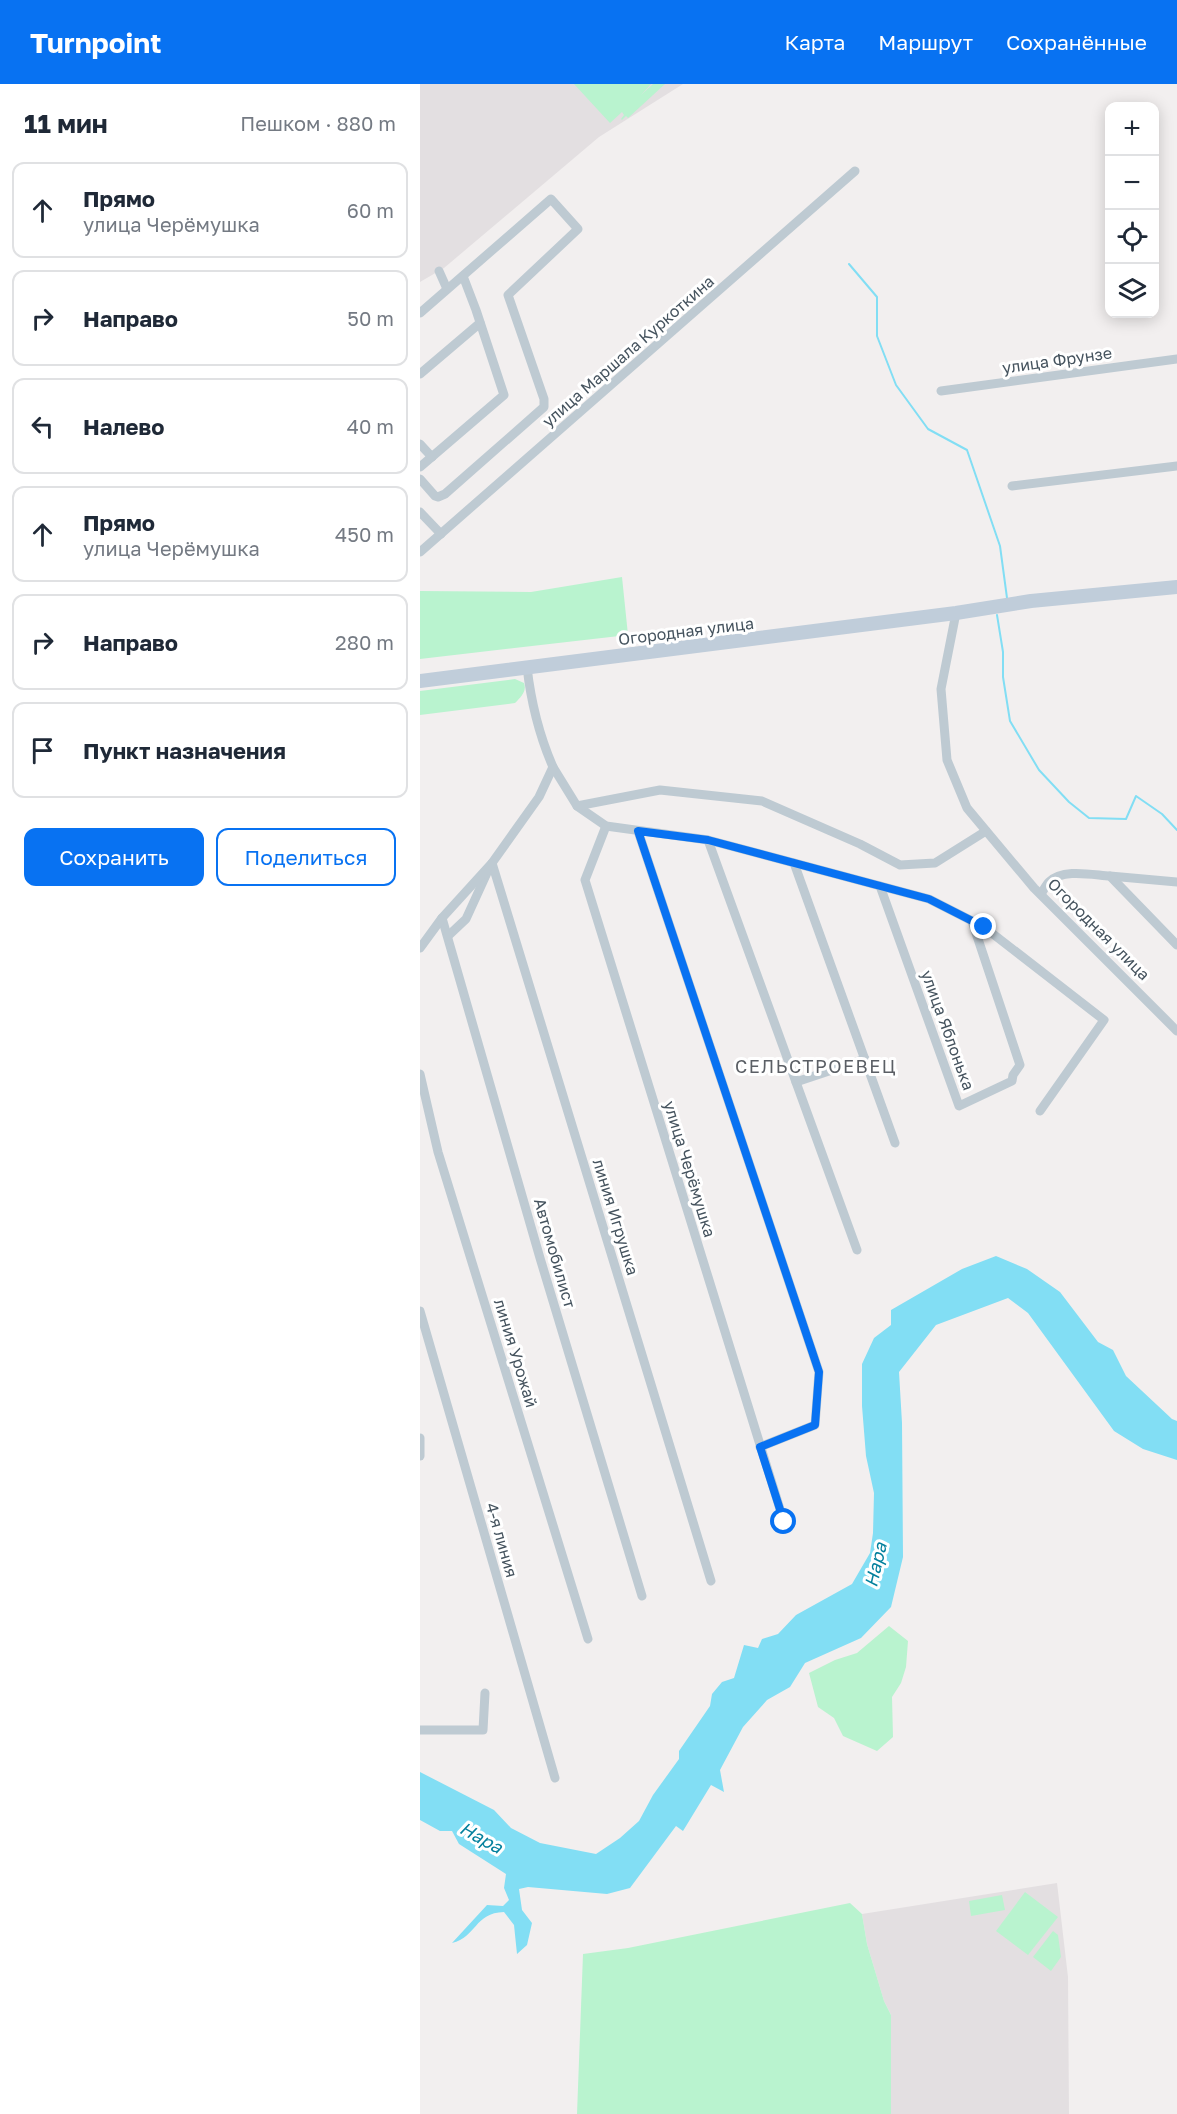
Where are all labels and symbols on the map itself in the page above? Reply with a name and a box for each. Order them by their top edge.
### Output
street label: улица Маршала Куркоткина [538,271,718,431]
street label: улица Фрунзе [1001,342,1113,378]
street label: Огородная улица [617,613,755,649]
street label: Огородная улица [1044,874,1154,984]
route end [970,913,996,939]
street label: улица Яблонька [917,967,979,1093]
district label: СЕЛЬСТРОЕВЕЦ [735,1055,897,1077]
street label: улица Черёмушка [660,1098,720,1240]
street label: линия Игрушка [589,1156,643,1278]
street label: Автомобилист [530,1196,580,1310]
street label: линия Урожай [490,1296,542,1410]
street label: 4-я линия [482,1500,522,1580]
route start [770,1508,796,1534]
water label: Нара [859,1540,891,1589]
water label: Нара [456,1817,507,1858]

